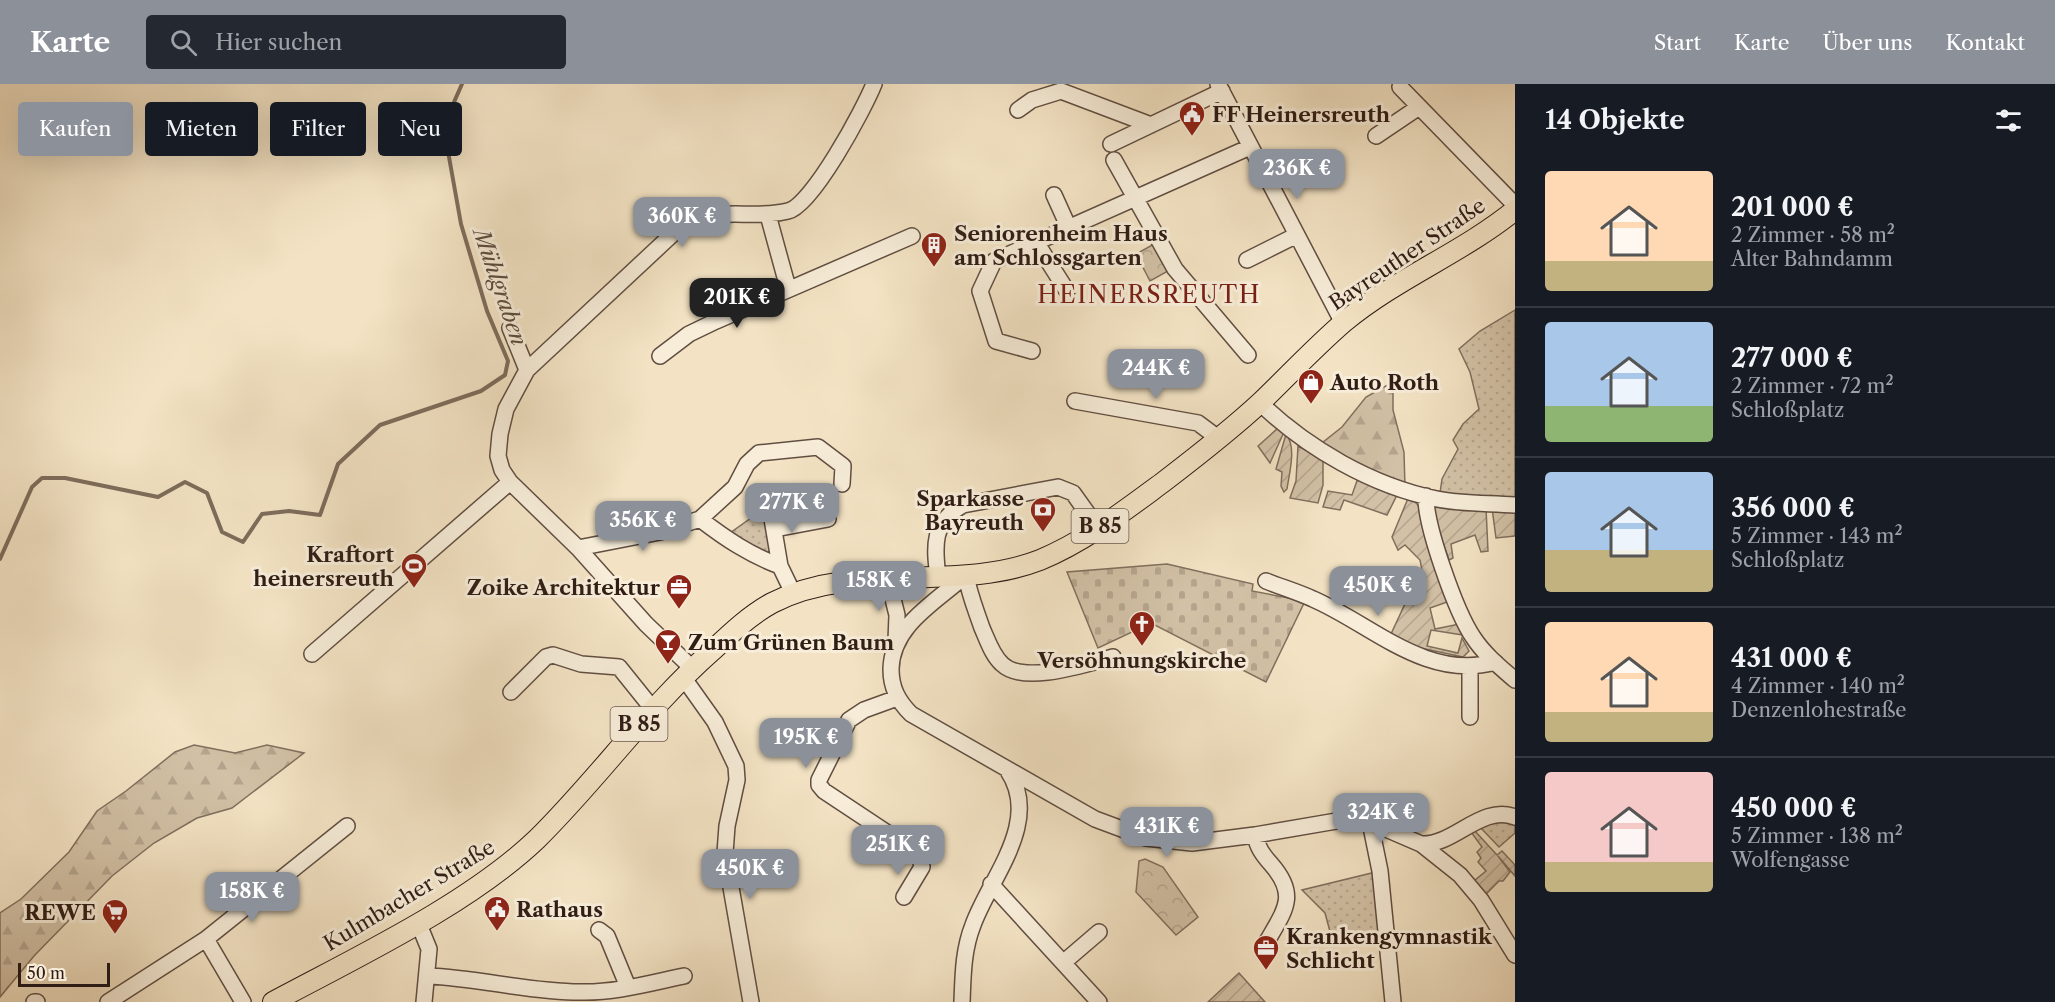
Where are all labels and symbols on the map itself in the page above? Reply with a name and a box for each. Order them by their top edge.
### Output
public building icon: FF Heinersreuth [1177,99,1207,137]
place label: FF Heinersreuth [1212,102,1391,127]
pin: 236K € [1248,149,1346,200]
street label: Bayreuther Straße [1324,193,1490,315]
pin: 360K € [633,197,731,248]
place label: Seniorenheim Haus am Schlossgarten [954,221,1168,270]
water label: Mühlgraben [466,222,533,349]
building icon: Seniorenheim Haus am Schlossgarten [919,230,949,268]
pin: 201K € [688,278,786,329]
district label: HEINERSREUTH [1037,280,1261,309]
pin: 244K € [1107,349,1205,400]
shop icon: Auto Roth [1296,367,1326,405]
place label: Auto Roth [1329,370,1440,395]
pin: 277K € [743,483,841,534]
place label: Sparkasse Bayreuth [916,486,1025,535]
bank icon: Sparkasse Bayreuth [1028,495,1058,533]
pin: 356K € [594,501,692,552]
road number: B 85 [1072,509,1128,543]
place label: Kraftort heinersreuth [253,542,395,591]
sports icon: Kraftort heinersreuth [399,551,429,589]
pin: 158K € [830,561,928,612]
pin: 450K € [1329,566,1427,617]
office icon: Zoike Architektur [664,572,694,610]
place label: Zoike Architektur [467,575,661,600]
church icon: Versöhnungskirche [1127,609,1157,647]
bar icon: Zum Grünen Baum [653,627,683,665]
place label: Zum Grünen Baum [688,630,894,655]
place label: Versöhnungskirche [1037,648,1246,673]
road number: B 85 [610,707,668,741]
pin: 195K € [757,718,855,769]
pin: 324K € [1332,793,1430,844]
pin: 431K € [1118,807,1216,858]
pin: 251K € [849,825,947,876]
street label: Kulmbacher Straße [319,834,499,956]
pin: 450K € [701,849,799,900]
pin: 158K € [203,872,301,923]
public building icon: Rathaus [482,894,512,932]
supermarket icon: REWE [100,897,130,935]
place label: Rathaus [516,897,603,922]
place label: REWE [24,900,96,925]
place label: Krankengymnastik Schlicht [1286,924,1493,973]
office icon: Krankengymnastik Schlicht [1251,933,1281,971]
scale bar [18,960,110,988]

